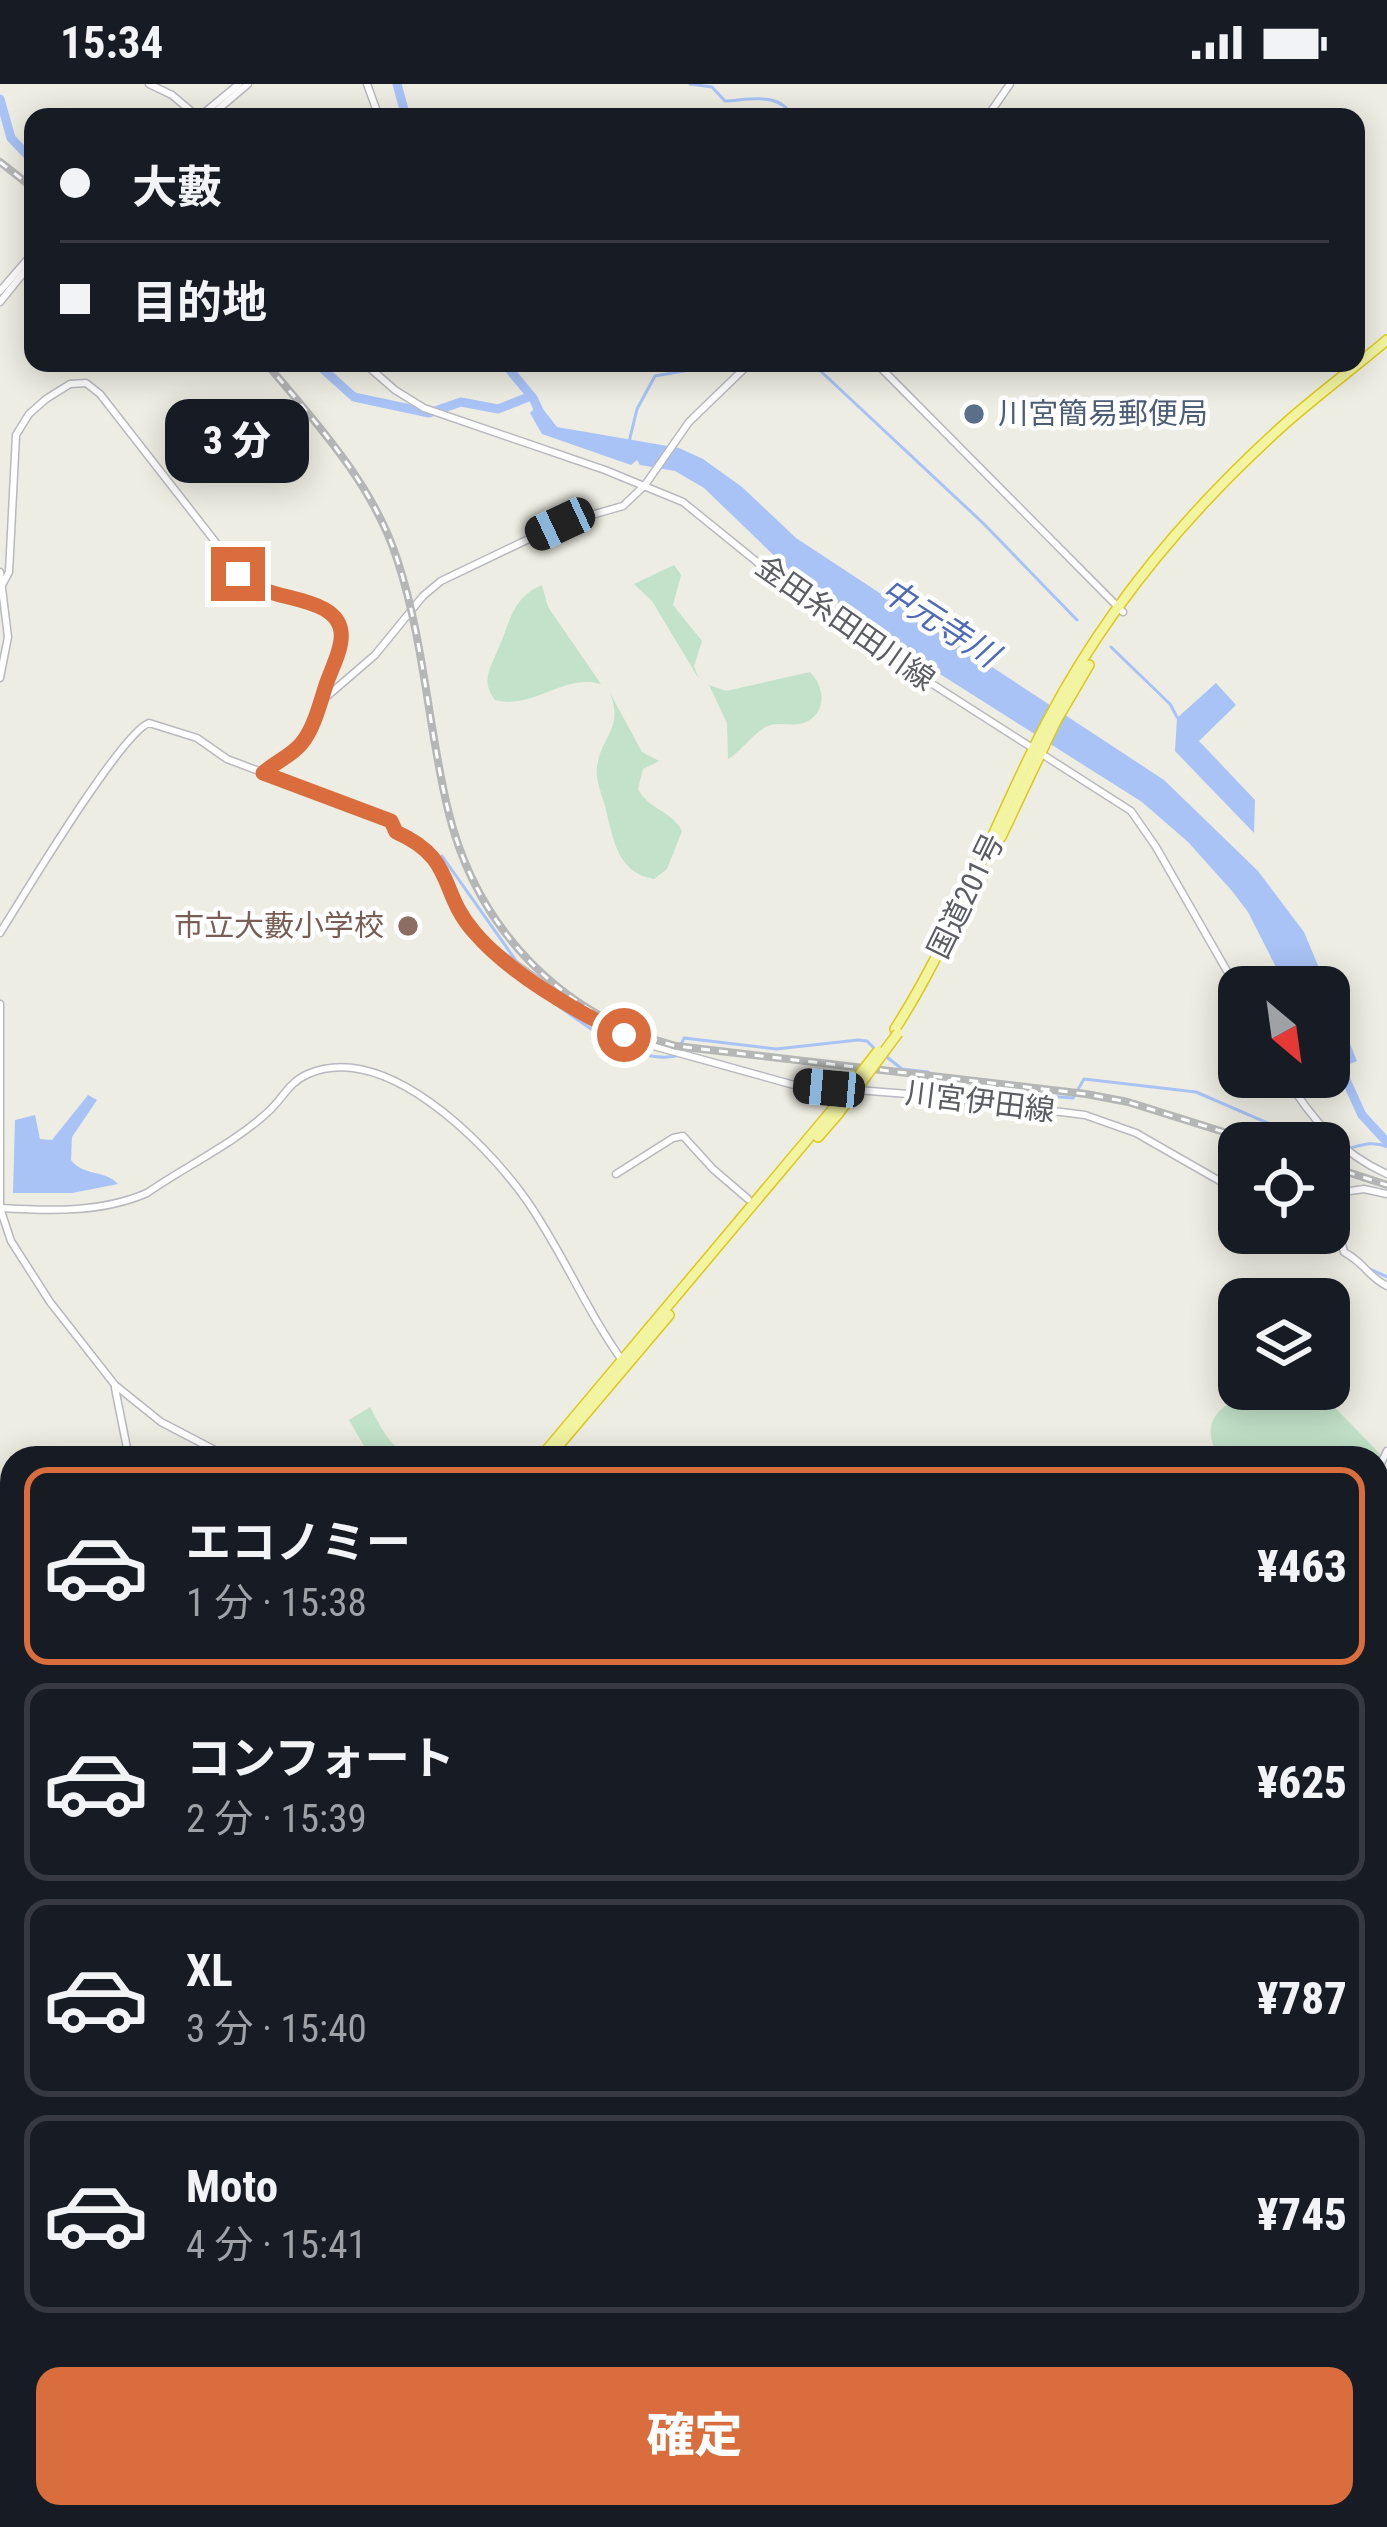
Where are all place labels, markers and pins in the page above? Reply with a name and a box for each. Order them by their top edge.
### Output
place label: 川宮簡易郵便局 [998,396,1208,431]
marker: 川宮簡易郵便局 [961,401,987,427]
place label: 市立大藪小学校 [174,908,384,943]
marker: 市立大藪小学校 [395,913,421,939]

